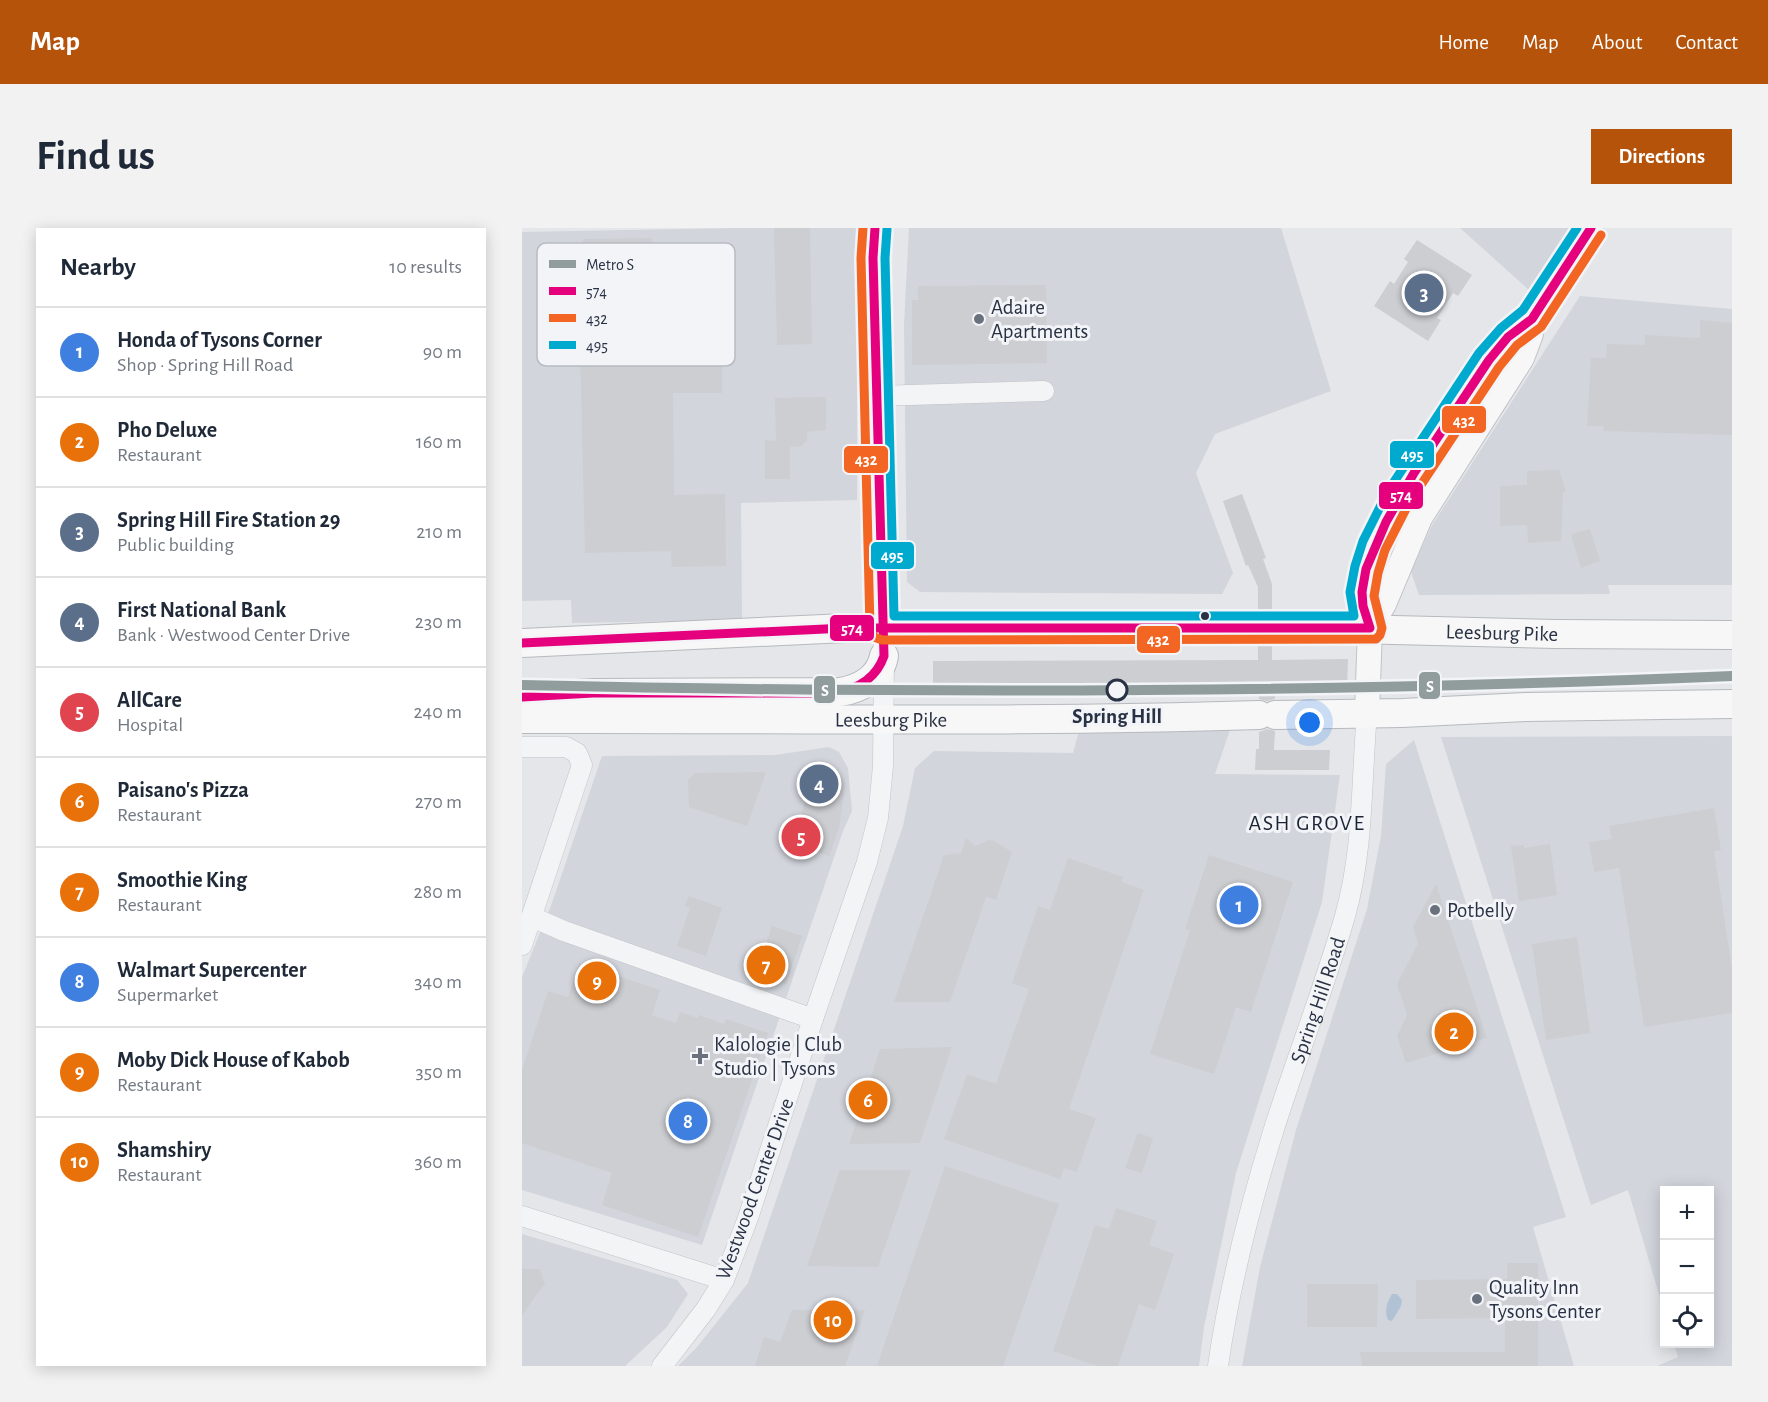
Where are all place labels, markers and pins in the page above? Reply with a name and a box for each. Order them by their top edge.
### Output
pin: 3 [1404,270,1444,316]
place label: Adaire Apartments [991,297,1088,342]
marker: Adaire Apartments [972,312,986,326]
unlabelled marker [1199,610,1211,622]
marker: Spring Hill [1106,679,1128,701]
place label: Spring Hill [1072,706,1162,727]
pin: 4 [800,762,838,806]
pin: 5 [782,814,820,860]
pin: 1 [1220,882,1258,928]
place label: Potbelly [1447,900,1514,921]
marker: Potbelly [1428,903,1442,917]
pin: 7 [746,942,786,988]
pin: 9 [578,958,616,1004]
pin: 2 [1434,1010,1474,1054]
place label: Kalologie | Club Studio | Tysons [714,1034,842,1081]
marker: Kalologie | Club Studio | Tysons [691,1047,709,1065]
pin: 6 [848,1078,888,1122]
pin: 8 [668,1098,708,1144]
place label: Quality Inn Tysons Center [1489,1277,1601,1322]
marker: Quality Inn Tysons Center [1470,1292,1484,1306]
pin: 10 [814,1298,852,1342]

